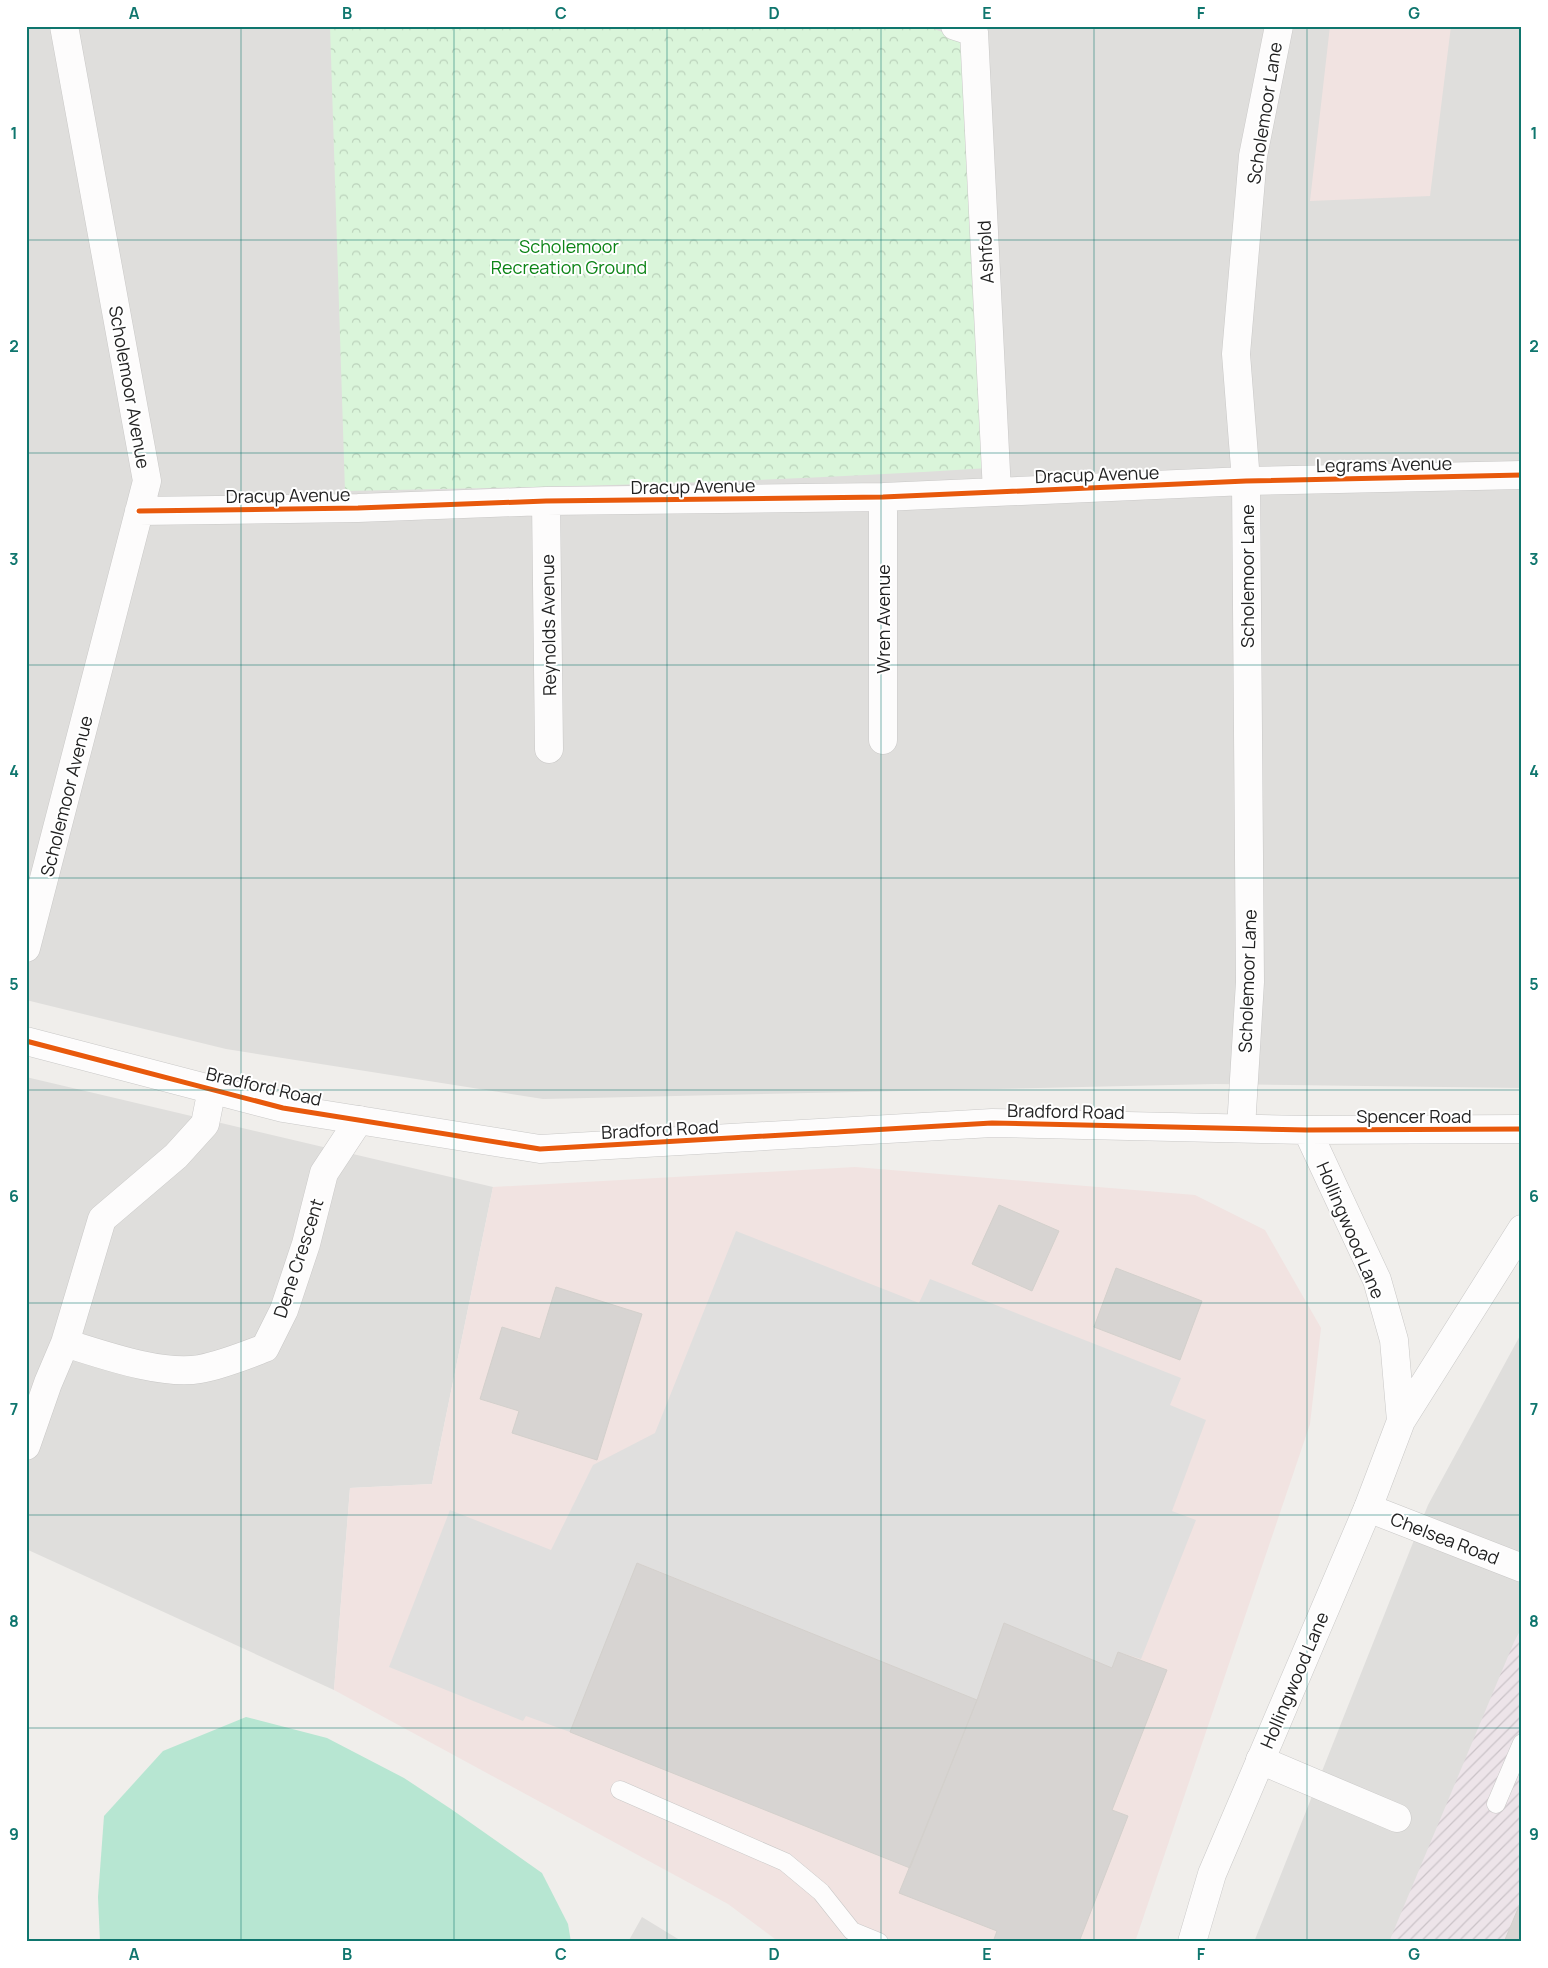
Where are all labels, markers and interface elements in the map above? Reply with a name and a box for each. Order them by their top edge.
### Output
text: A [129,2,140,24]
text: B [342,2,352,24]
text: C [555,2,567,24]
text: D [768,2,780,24]
text: E [982,2,992,24]
text: F [1197,2,1206,24]
text: G [1408,2,1420,24]
street label: Scholemoor Lane [1241,40,1287,186]
text: 1 [10,122,18,144]
text: 1 [1530,122,1538,144]
street label: Ashfold [971,220,999,284]
park label: Scholemoor Recreation Ground [491,234,647,279]
street label: Scholemoor Avenue [104,304,156,470]
text: 2 [9,335,19,357]
text: 2 [1529,335,1539,357]
street label: Legrams Avenue [1316,451,1452,477]
street label: Dracup Avenue [1034,460,1160,488]
street label: Dracup Avenue [630,473,756,499]
street label: Dracup Avenue [225,482,351,508]
street label: Scholemoor Lane [1235,504,1259,648]
text: 3 [9,548,19,570]
text: 3 [1529,548,1539,570]
street label: Reynolds Avenue [535,554,561,696]
street label: Wren Avenue [871,564,895,674]
street label: Scholemoor Avenue [34,713,98,879]
text: 4 [9,760,19,782]
text: 4 [1529,760,1539,782]
street label: Scholemoor Lane [1232,909,1262,1053]
text: 5 [9,973,19,995]
text: 5 [1529,973,1539,995]
street label: Bradford Road [204,1061,324,1111]
street label: Bradford Road [1007,1098,1125,1124]
street label: Spencer Road [1356,1104,1472,1128]
street label: Bradford Road [601,1114,719,1144]
street label: Hollingwood Lane [1311,1158,1391,1302]
text: 6 [9,1185,19,1207]
text: 6 [1529,1185,1539,1207]
street label: Dene Crescent [267,1195,329,1321]
text: 7 [10,1398,18,1420]
text: 7 [1530,1398,1538,1420]
street label: Chelsea Road [1387,1506,1503,1570]
street label: Hollingwood Lane [1254,1608,1334,1752]
text: 8 [9,1610,19,1632]
text: 8 [1529,1610,1539,1632]
text: 9 [9,1823,19,1845]
text: 9 [1529,1823,1539,1845]
text: A [129,1943,140,1965]
text: B [342,1943,352,1965]
text: C [555,1943,567,1965]
text: D [768,1943,780,1965]
text: E [982,1943,992,1965]
text: F [1197,1943,1206,1965]
text: G [1408,1943,1420,1965]

